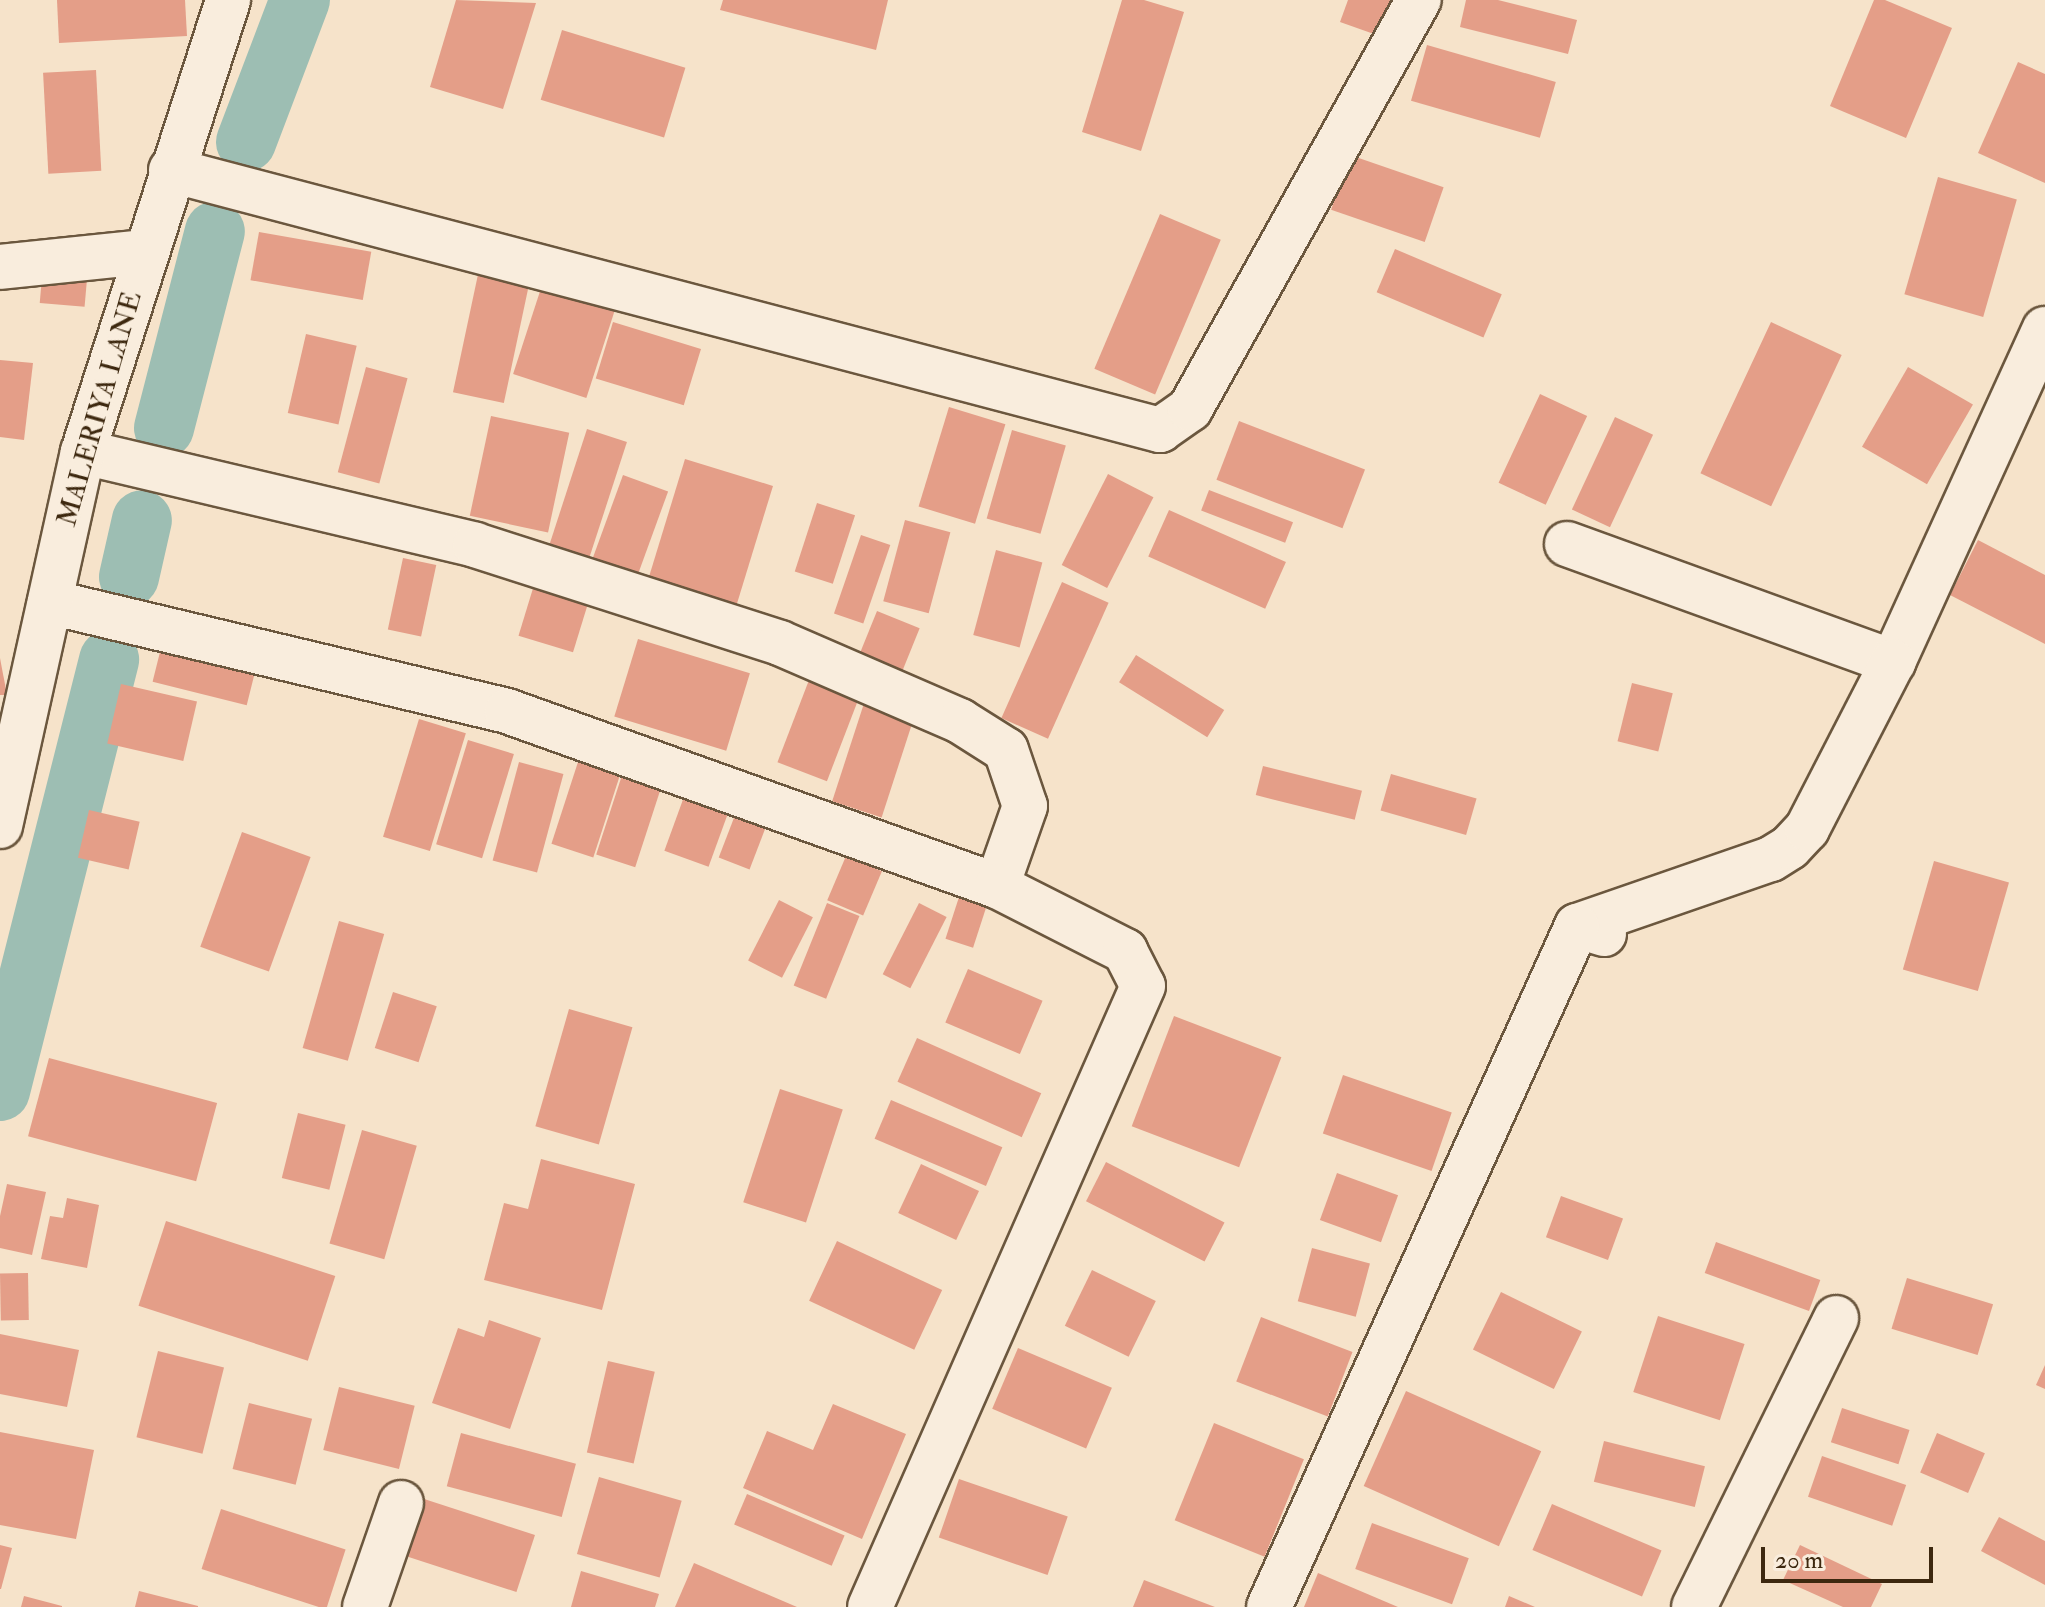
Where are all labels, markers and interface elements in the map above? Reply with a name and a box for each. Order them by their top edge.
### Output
street label: MALERIYA LANE [50,288,150,530]
scale bar [1765,1531,1937,1581]
text: 20 m [1775,1545,1823,1576]

